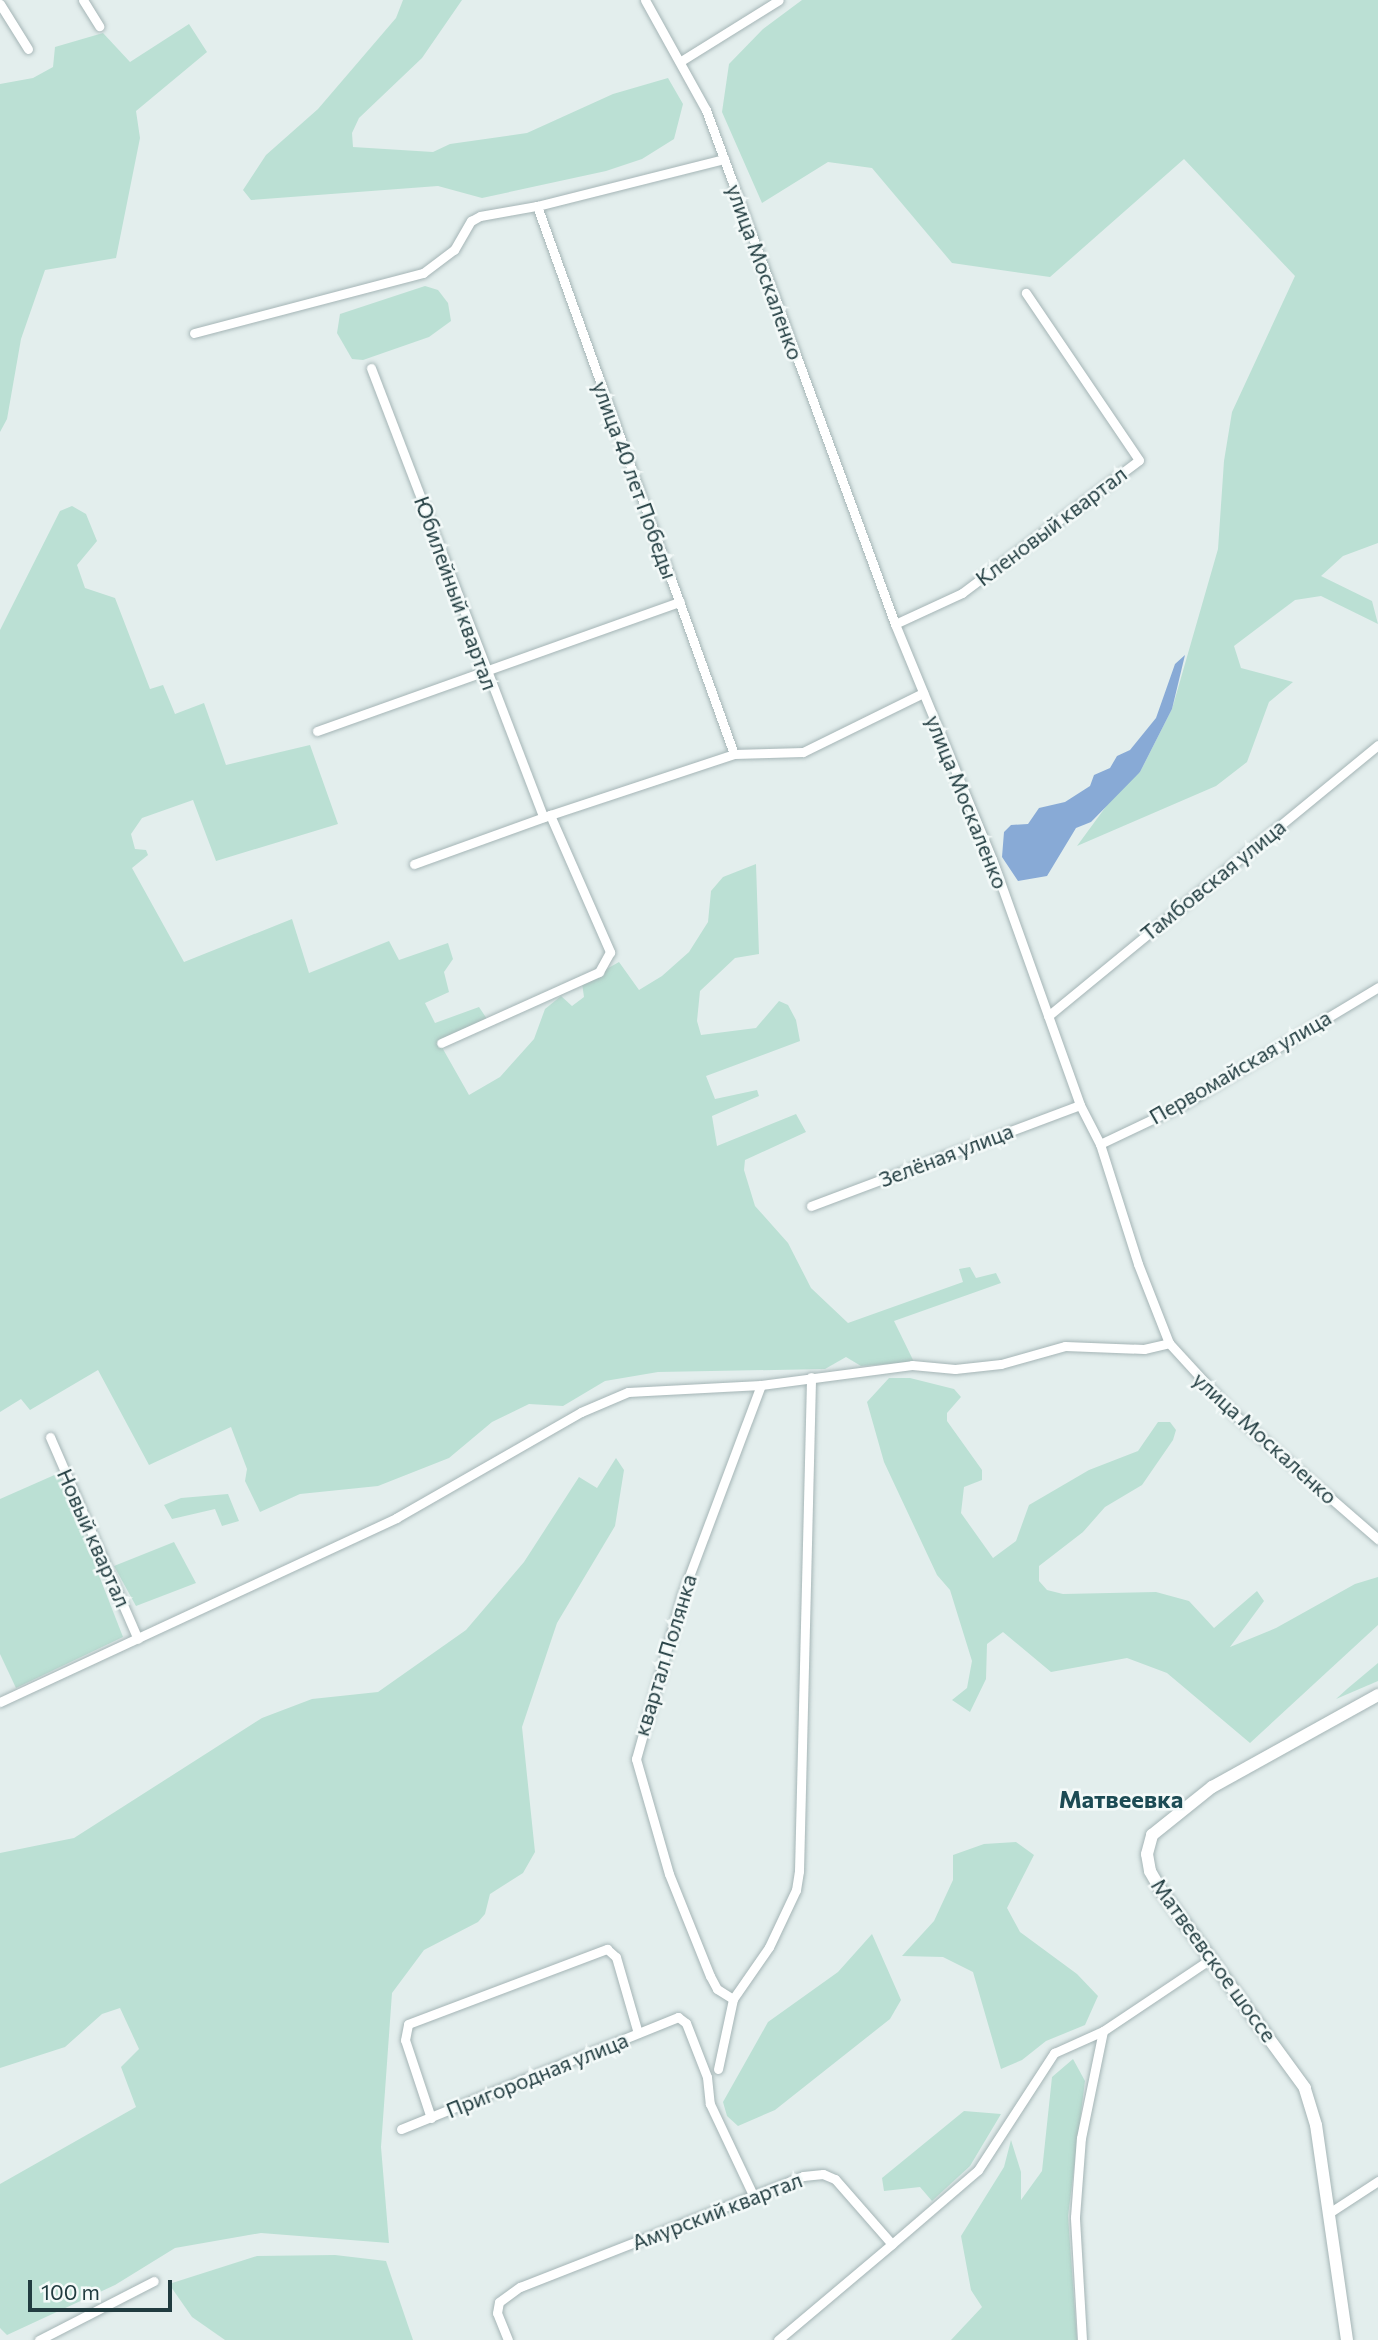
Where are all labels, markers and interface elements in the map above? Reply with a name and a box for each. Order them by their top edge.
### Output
street label: улица Москаленко [722,181,808,363]
street label: улица 40 лет Победы [588,378,682,582]
street label: Кленовый квартал [971,461,1131,591]
street label: Юбилейный квартал [409,493,503,693]
street label: улица Москаленко [921,711,1013,893]
street label: Тамбовская улица [1136,814,1290,946]
street label: Первомайская улица [1145,1005,1335,1129]
street label: Зелёная улица [875,1118,1017,1192]
street label: улица Москаленко [1188,1367,1342,1509]
street label: Новый квартал [52,1465,136,1611]
street label: квартал Полянка [628,1571,702,1739]
district label: Матвеевка [1059,1785,1183,1813]
street label: Матвеевское шоссе [1146,1873,1282,2047]
street label: Пригородная улица [442,2027,632,2123]
street label: Амурский квартал [628,2167,806,2255]
scale bar [32,2266,175,2310]
text: 100 m [41,2279,100,2304]

